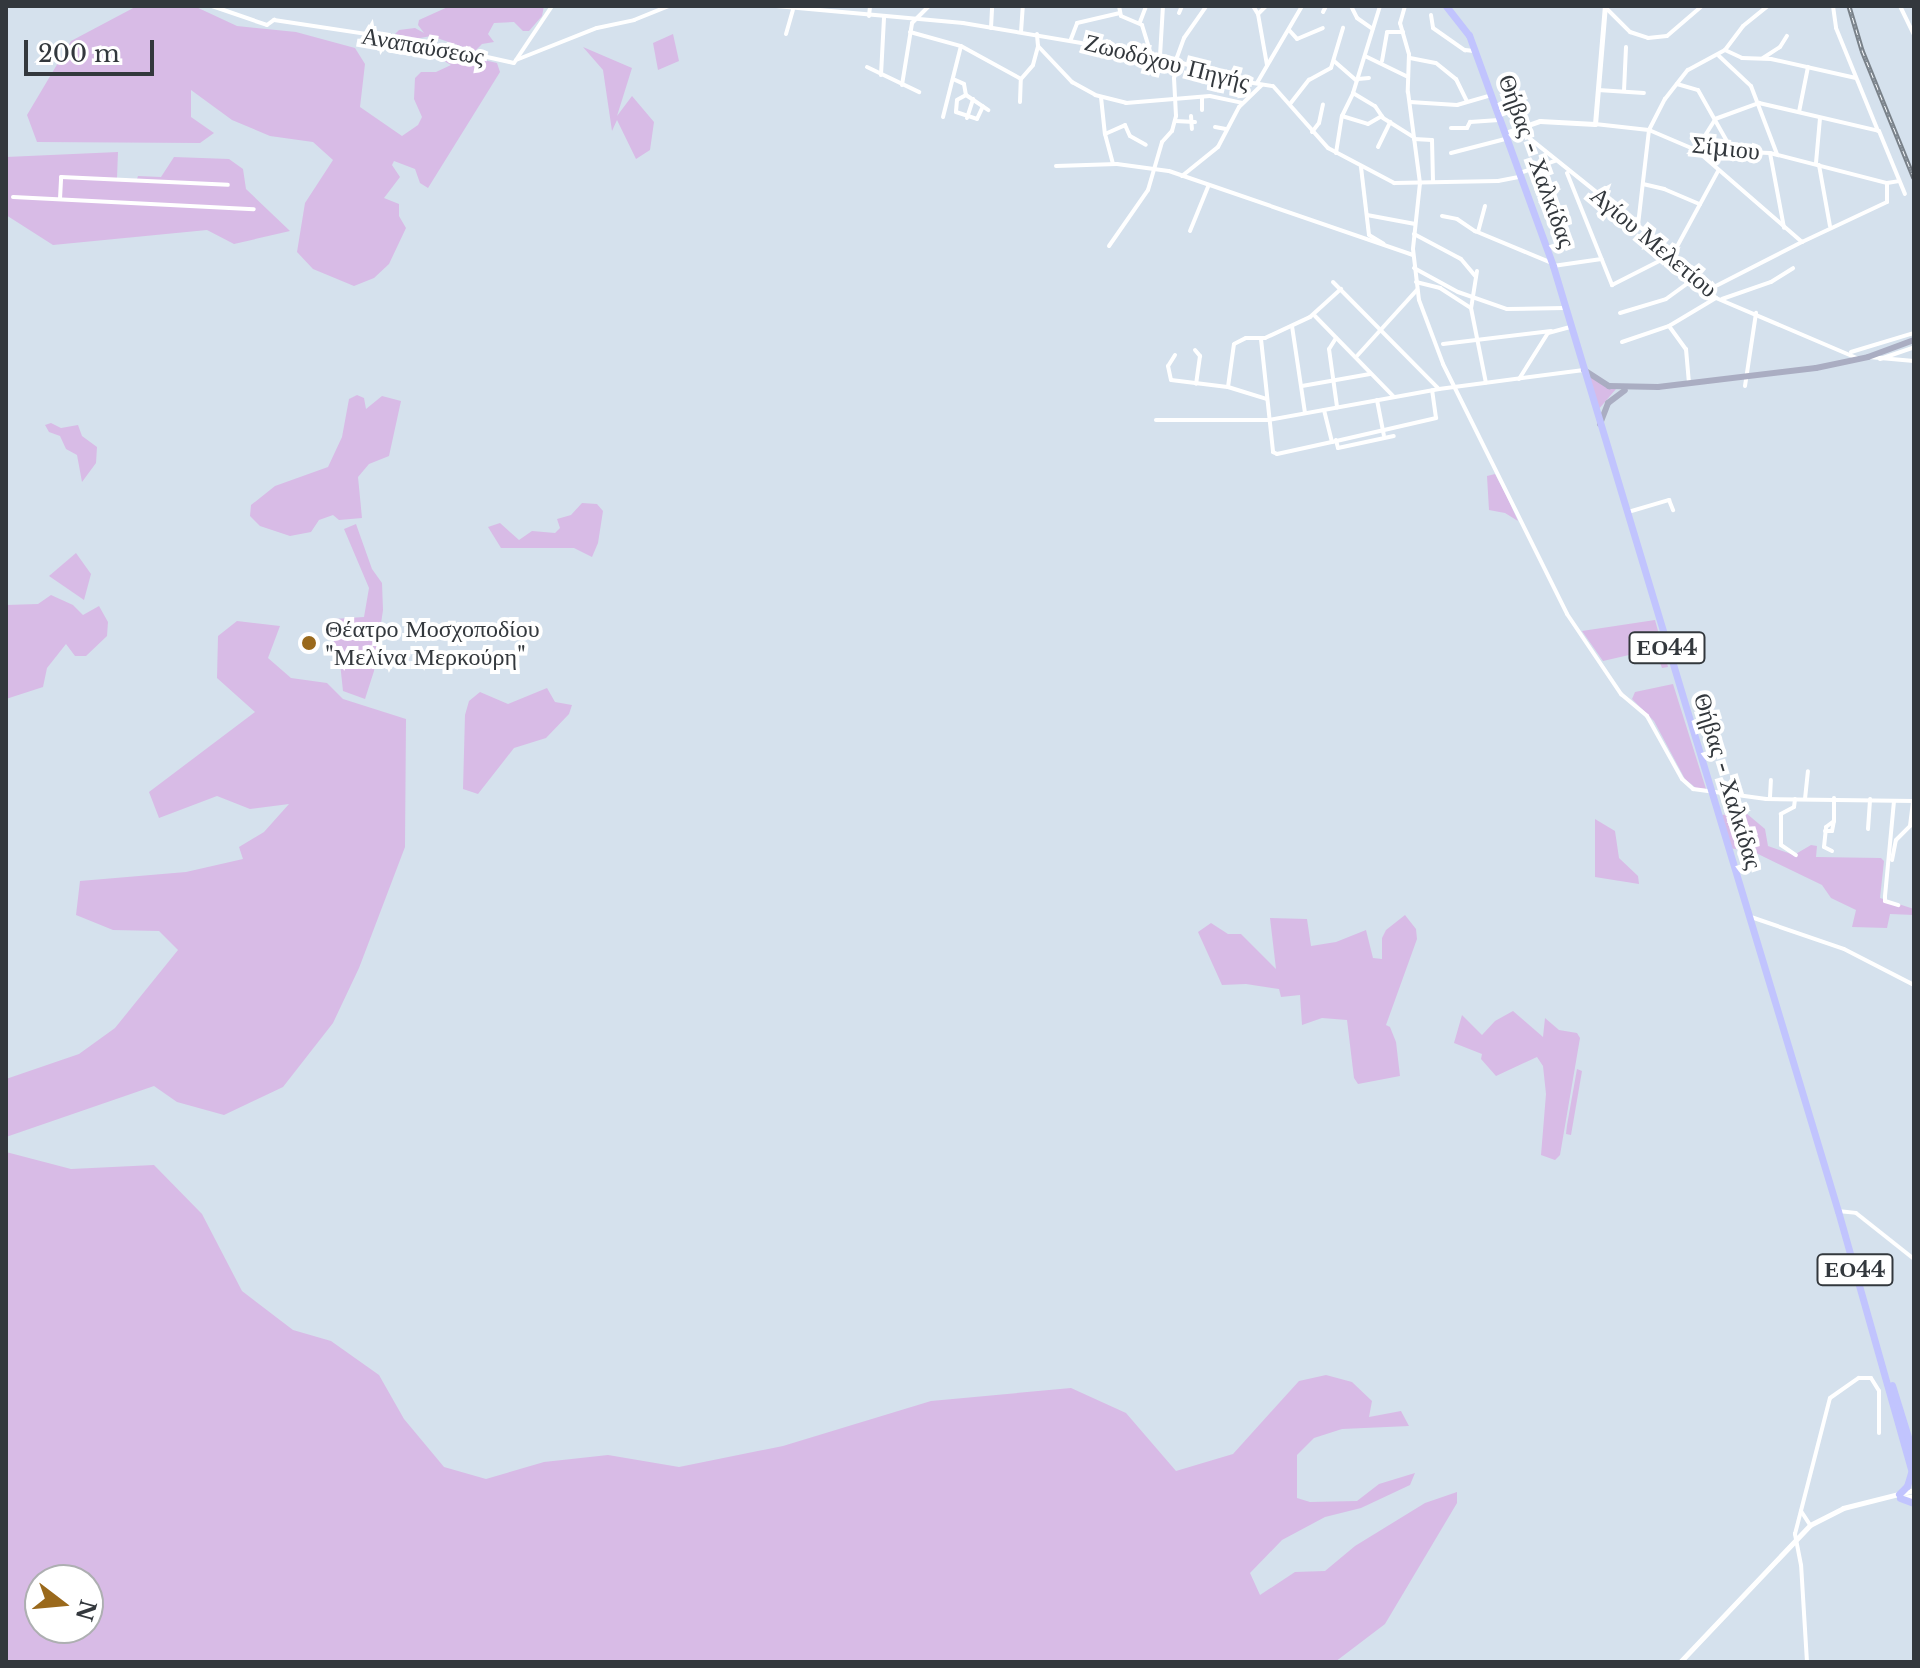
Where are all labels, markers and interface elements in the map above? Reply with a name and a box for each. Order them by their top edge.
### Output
street label: Αναπαύσεως [360,21,486,71]
scale bar [28,24,158,74]
street label: Ζωοδόχου Πηγής [1081,28,1253,96]
text: 200 m [38,39,120,68]
street label: Θήβας - Χαλκίδας [1492,70,1582,252]
street label: Σίμιου [1691,130,1761,166]
street label: Αγίου Μελετίου [1585,181,1723,303]
place label: Θέατρο Μοσχοποδίου "Μελίνα Μερκούρη" [325,615,540,671]
road number: ΕΟ44 [1627,630,1707,666]
marker: Θέατρο Μοσχοποδίου "Μελίνα Μερκούρη" [300,634,318,652]
street label: Θήβας - Χαλκίδας [1688,690,1768,872]
road number: ΕΟ44 [1815,1252,1895,1288]
north arrow [24,1564,104,1644]
text: N [70,1597,101,1624]

